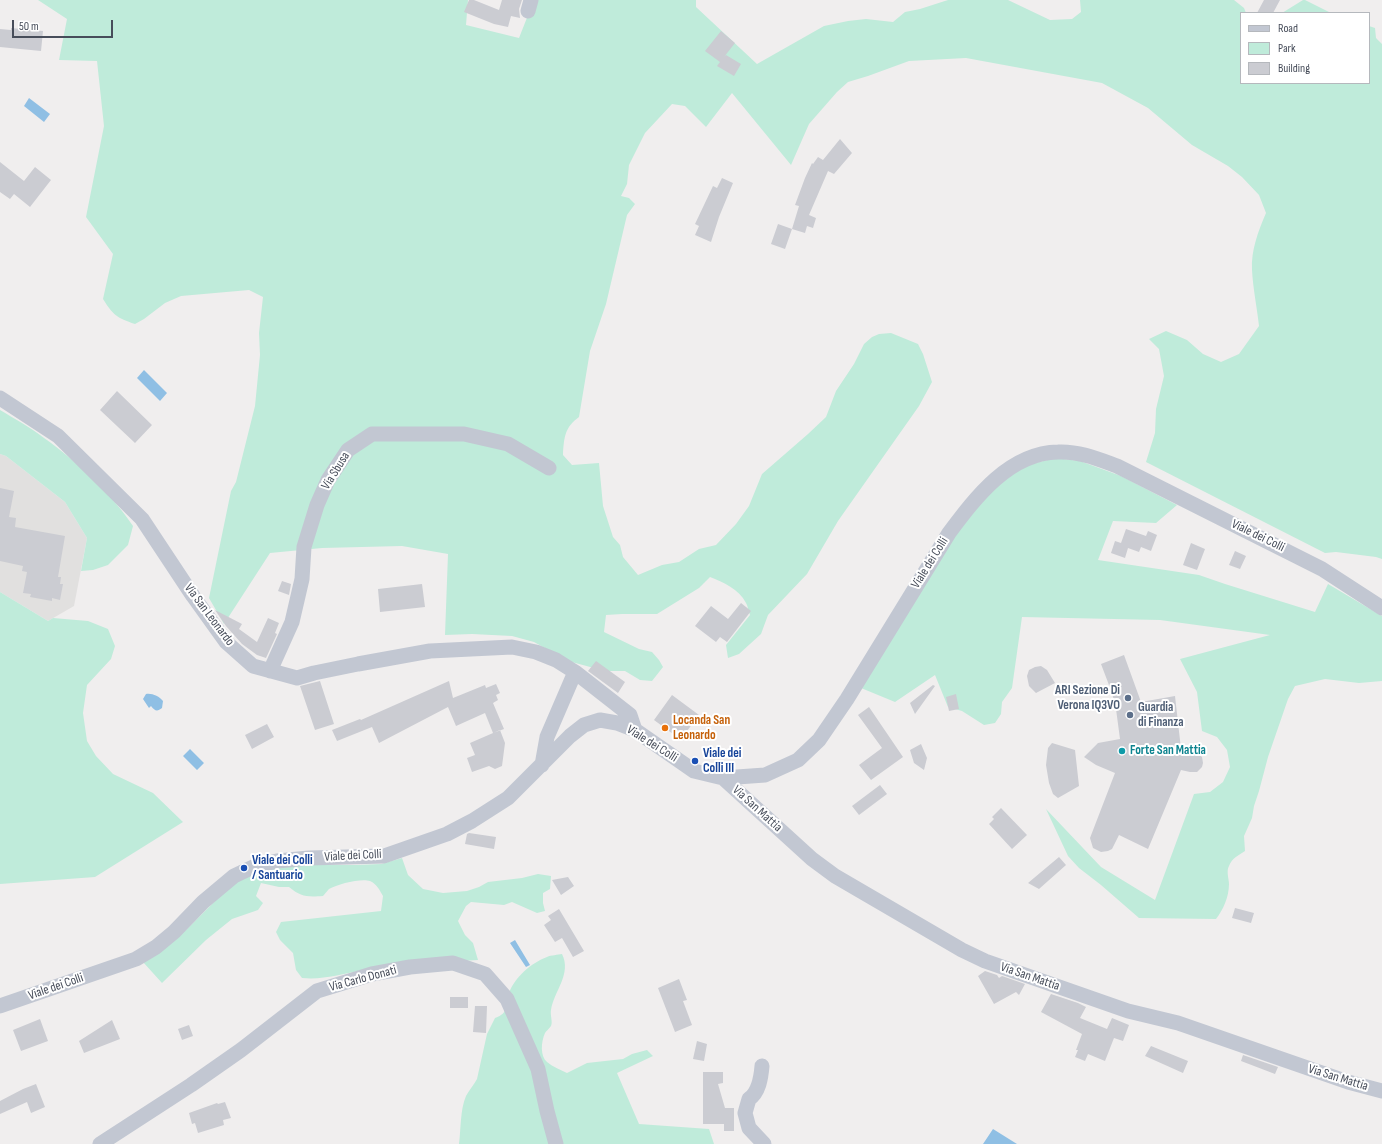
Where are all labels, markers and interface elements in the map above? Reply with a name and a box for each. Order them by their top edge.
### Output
scale bar [14,12,115,38]
legend [1240,12,1370,84]
text: 50 m [19,19,39,34]
text: Road [1278,21,1298,36]
text: Park [1278,41,1296,56]
text: Building [1278,61,1310,76]
street label: Via Sbusa [318,449,354,493]
street label: Viale dei Colli [1229,516,1287,556]
street label: Viale dei Colli [908,535,952,591]
street label: Via San Leonardo [181,581,237,649]
place label: ARI Sezione Di Verona IQ3VO [1055,683,1120,714]
marker: ARI Sezione Di Verona IQ3VO [1123,693,1133,703]
place label: Guardia di Finanza [1138,700,1184,731]
marker: Guardia di Finanza [1125,710,1135,720]
place label: Locanda San Leonardo [673,713,730,744]
street label: Viale dei Colli [624,722,680,766]
marker: Locanda San Leonardo [660,723,670,733]
place label: Forte San Mattia [1130,743,1206,759]
place label: Viale dei Colli III [703,746,741,777]
marker: Forte San Mattia [1117,746,1127,756]
marker: Viale dei Colli III [690,756,700,766]
street label: Via San Mattia [729,783,785,835]
street label: Viale dei Colli [324,847,382,865]
place label: Viale dei Colli / Santuario [252,853,313,884]
marker: Viale dei Colli / Santuario [239,863,249,873]
street label: Via San Mattia [998,960,1062,994]
street label: Via Carlo Donati [328,963,398,995]
street label: Viale dei Colli [26,970,86,1004]
street label: Via San Mattia [1306,1062,1370,1094]

